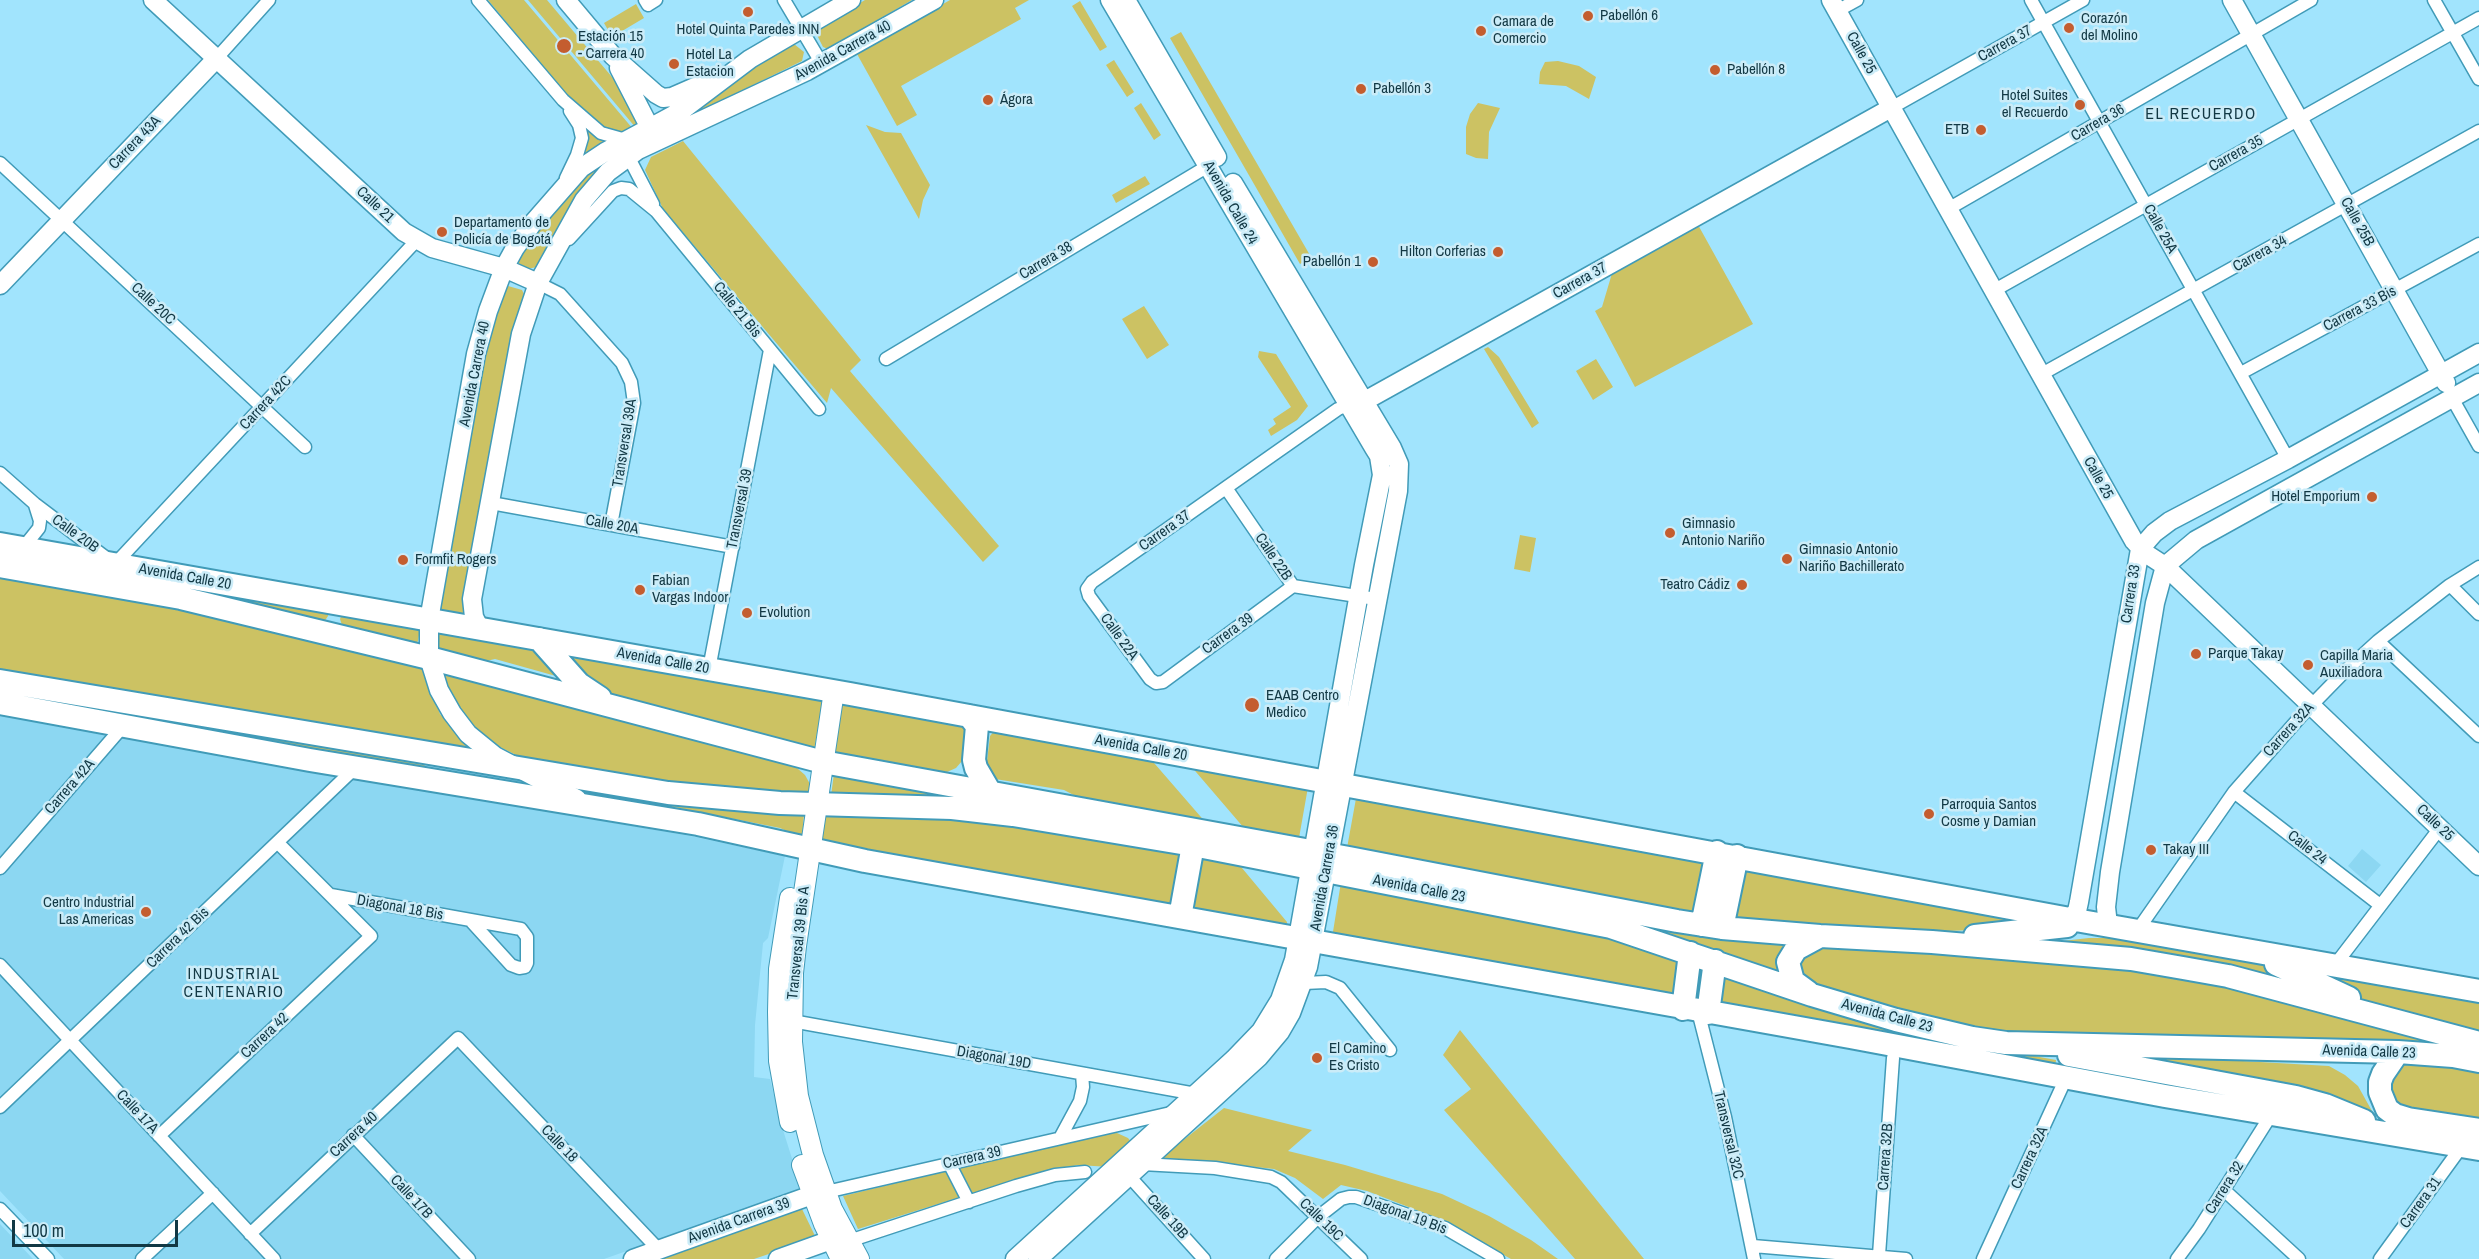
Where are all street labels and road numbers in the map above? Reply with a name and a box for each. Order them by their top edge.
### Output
street label: Avenida Carrera 40 [792,17,894,85]
street label: Carrera 37 [1975,22,2035,66]
street label: Calle 25 [1842,29,1880,77]
street label: Carrera 36 [2068,101,2128,145]
street label: Carrera 43A [105,113,165,173]
street label: Carrera 35 [2206,132,2266,176]
street label: Avenida Calle 24 [1199,158,1261,248]
street label: Calle 21 [352,183,398,227]
street label: Calle 25B [2336,194,2378,250]
street label: Calle 25A [2139,201,2181,257]
street label: Carrera 34 [2230,232,2290,276]
street label: Carrera 38 [1016,238,1076,284]
street label: Carrera 37 [1550,259,1610,303]
street label: Calle 20C [127,279,179,329]
street label: Calle 21 Bis [709,279,765,341]
street label: Carrera 33 Bis [2320,282,2400,336]
street label: Avenida Carrera 40 [456,320,494,428]
street label: Carrera 42C [236,372,296,434]
street label: Transversal 39A [609,398,641,488]
street label: Calle 25 [2079,454,2117,502]
street label: Transversal 39 [723,468,757,550]
street label: Carrera 37 [1136,507,1194,555]
street label: Calle 20B [48,511,102,557]
street label: Calle 20A [584,512,640,538]
street label: Calle 22B [1251,530,1295,584]
street label: Avenida Calle 20 [137,560,233,594]
street label: Carrera 33 [2118,564,2144,624]
street label: Carrera 39 [1199,609,1257,659]
street label: Calle 22A [1096,610,1142,664]
street label: Avenida Calle 20 [615,644,711,678]
street label: Carrera 32A [2260,699,2318,761]
street label: Avenida Calle 20 [1093,731,1189,765]
street label: Carrera 42A [41,756,99,818]
street label: Calle 25 [2413,801,2457,845]
street label: Avenida Carrera 36 [1307,824,1343,932]
street label: Calle 24 [2284,827,2330,869]
street label: Avenida Calle 23 [1371,871,1467,907]
street label: Transversal 39 Bis A [784,886,814,1000]
street label: Diagonal 18 Bis [355,892,445,924]
street label: Carrera 42 Bis [143,904,213,972]
street label: Avenida Calle 23 [1840,995,1934,1037]
street label: Carrera 42 [237,1009,293,1063]
street label: Avenida Calle 23 [2322,1041,2416,1063]
street label: Diagonal 19D [955,1043,1033,1073]
street label: Calle 17A [112,1086,162,1138]
street label: Transversal 32C [1709,1089,1747,1181]
street label: Carrera 40 [326,1108,382,1162]
street label: Calle 18 [537,1122,581,1166]
street label: Carrera 32B [1875,1123,1897,1191]
street label: Carrera 32A [2008,1124,2052,1192]
street label: Carrera 39 [941,1143,1003,1173]
street label: Carrera 32 [2202,1158,2248,1218]
street label: Calle 17B [386,1171,436,1223]
street label: Carrera 31 [2396,1174,2446,1232]
street label: Calle 19B [1142,1191,1192,1243]
street label: Diagonal 19 Bis [1361,1192,1449,1238]
street label: Avenida Carrera 39 [686,1194,792,1248]
street label: Calle 19C [1295,1195,1347,1245]

